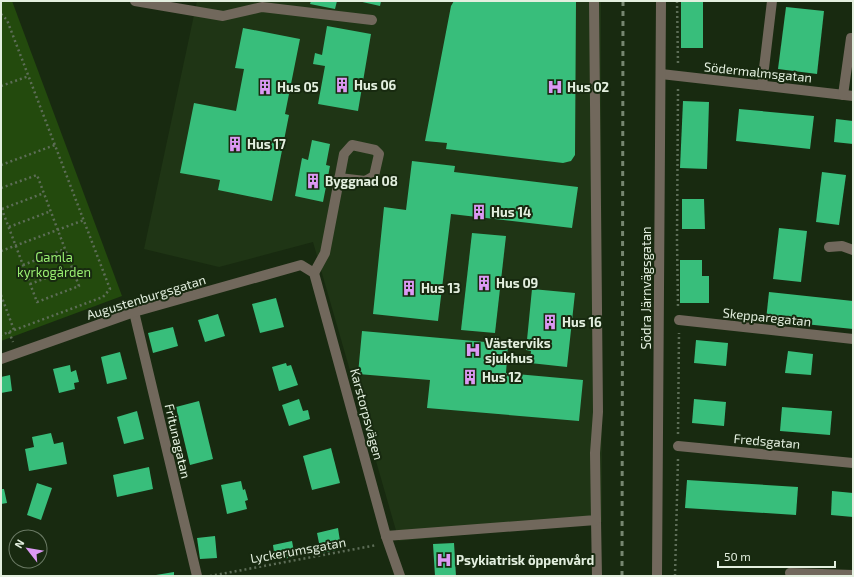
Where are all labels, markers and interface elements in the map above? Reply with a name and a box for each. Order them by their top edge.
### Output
street label: Södermalmsgatan [703,58,813,86]
building icon: Hus 06 [333,76,351,94]
place label: Hus 06 [354,77,397,93]
building icon: Hus 05 [256,78,274,96]
hospital icon: Hus 02 [546,78,564,96]
place label: Hus 05 [277,79,319,95]
place label: Hus 02 [567,79,609,95]
building icon: Hus 17 [226,135,244,153]
place label: Hus 17 [247,136,286,152]
building icon: Byggnad 08 [304,172,322,190]
place label: Byggnad 08 [325,173,398,189]
building icon: Hus 14 [470,203,488,221]
place label: Hus 14 [491,204,531,220]
street label: Södra Järnvägsgatan [638,226,654,350]
park label: Gamla kyrkogården [17,249,91,280]
street label: Augustenburgsgatan [84,271,208,323]
building icon: Hus 09 [475,274,493,292]
place label: Hus 09 [496,275,538,291]
building icon: Hus 13 [400,279,418,297]
place label: Hus 13 [421,280,460,296]
street label: Skepparegatan [722,304,812,330]
building icon: Hus 16 [541,313,559,331]
place label: Hus 16 [562,314,602,330]
place label: Västerviks sjukhus [485,335,551,366]
hospital icon: Västerviks sjukhus [464,341,482,359]
street label: Karstorpsvägen [347,367,387,461]
building icon: Hus 12 [461,368,479,386]
place label: Hus 12 [482,369,522,385]
street label: Fritunagatan [162,402,194,480]
street label: Fredsgatan [733,430,801,452]
north arrow [8,529,48,569]
street label: Lyckerumsgatan [249,534,347,566]
text: N [11,537,27,550]
scale bar [718,543,835,569]
text: 50 m [724,549,751,563]
hospital icon: Psykiatrisk öppenvård [435,551,453,569]
place label: Psykiatrisk öppenvård [456,552,594,568]

